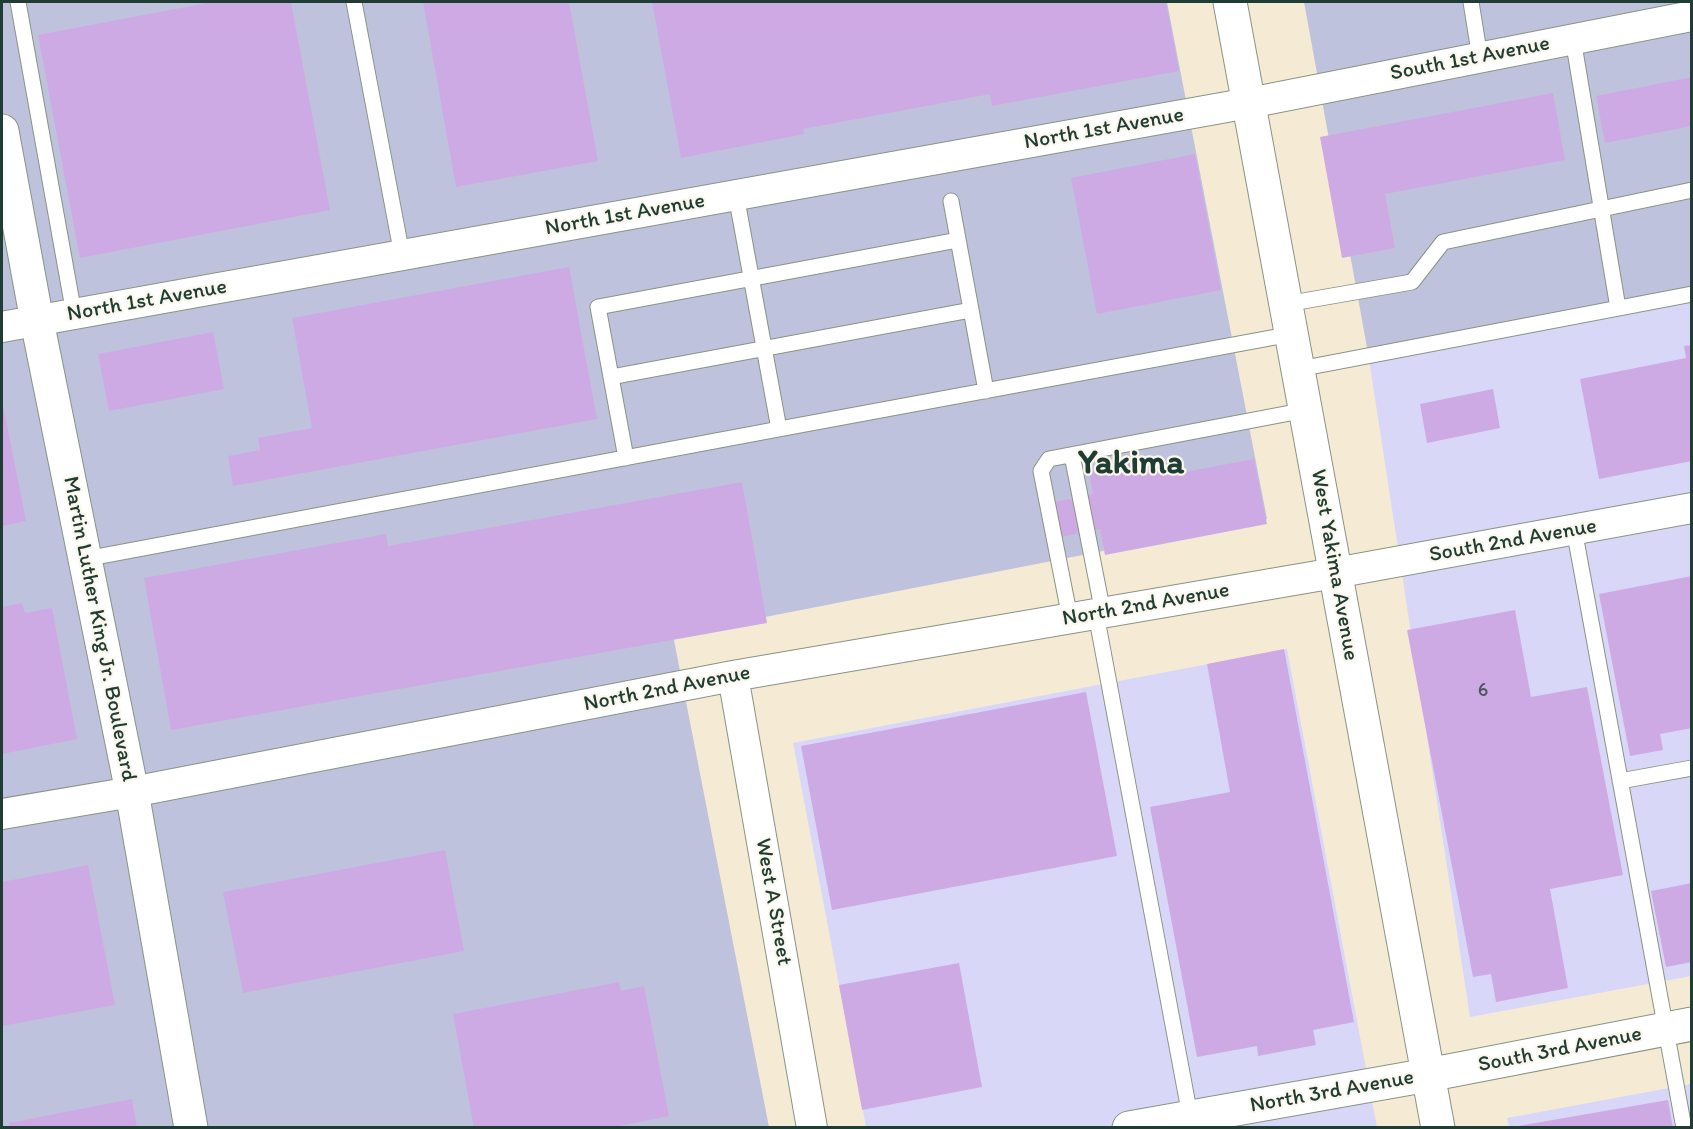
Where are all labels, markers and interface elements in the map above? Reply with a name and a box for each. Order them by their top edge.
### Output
street label: South 1st Avenue [1388,31,1552,87]
street label: North 1st Avenue [1022,102,1186,156]
street label: North 1st Avenue [543,188,707,242]
street label: North 1st Avenue [65,274,229,328]
district label: Yakima [1078,444,1184,484]
street label: West Yakima Avenue [1304,467,1364,663]
street label: Martin Luther King Jr. Boulevard [56,474,142,784]
street label: South 2nd Avenue [1427,513,1599,569]
street label: North 2nd Avenue [1060,577,1232,633]
street label: North 2nd Avenue [581,660,753,718]
house number: 6 [1478,679,1488,703]
street label: West A Street [749,836,797,968]
street label: South 3rd Avenue [1476,1021,1644,1079]
street label: North 3rd Avenue [1248,1065,1416,1119]

